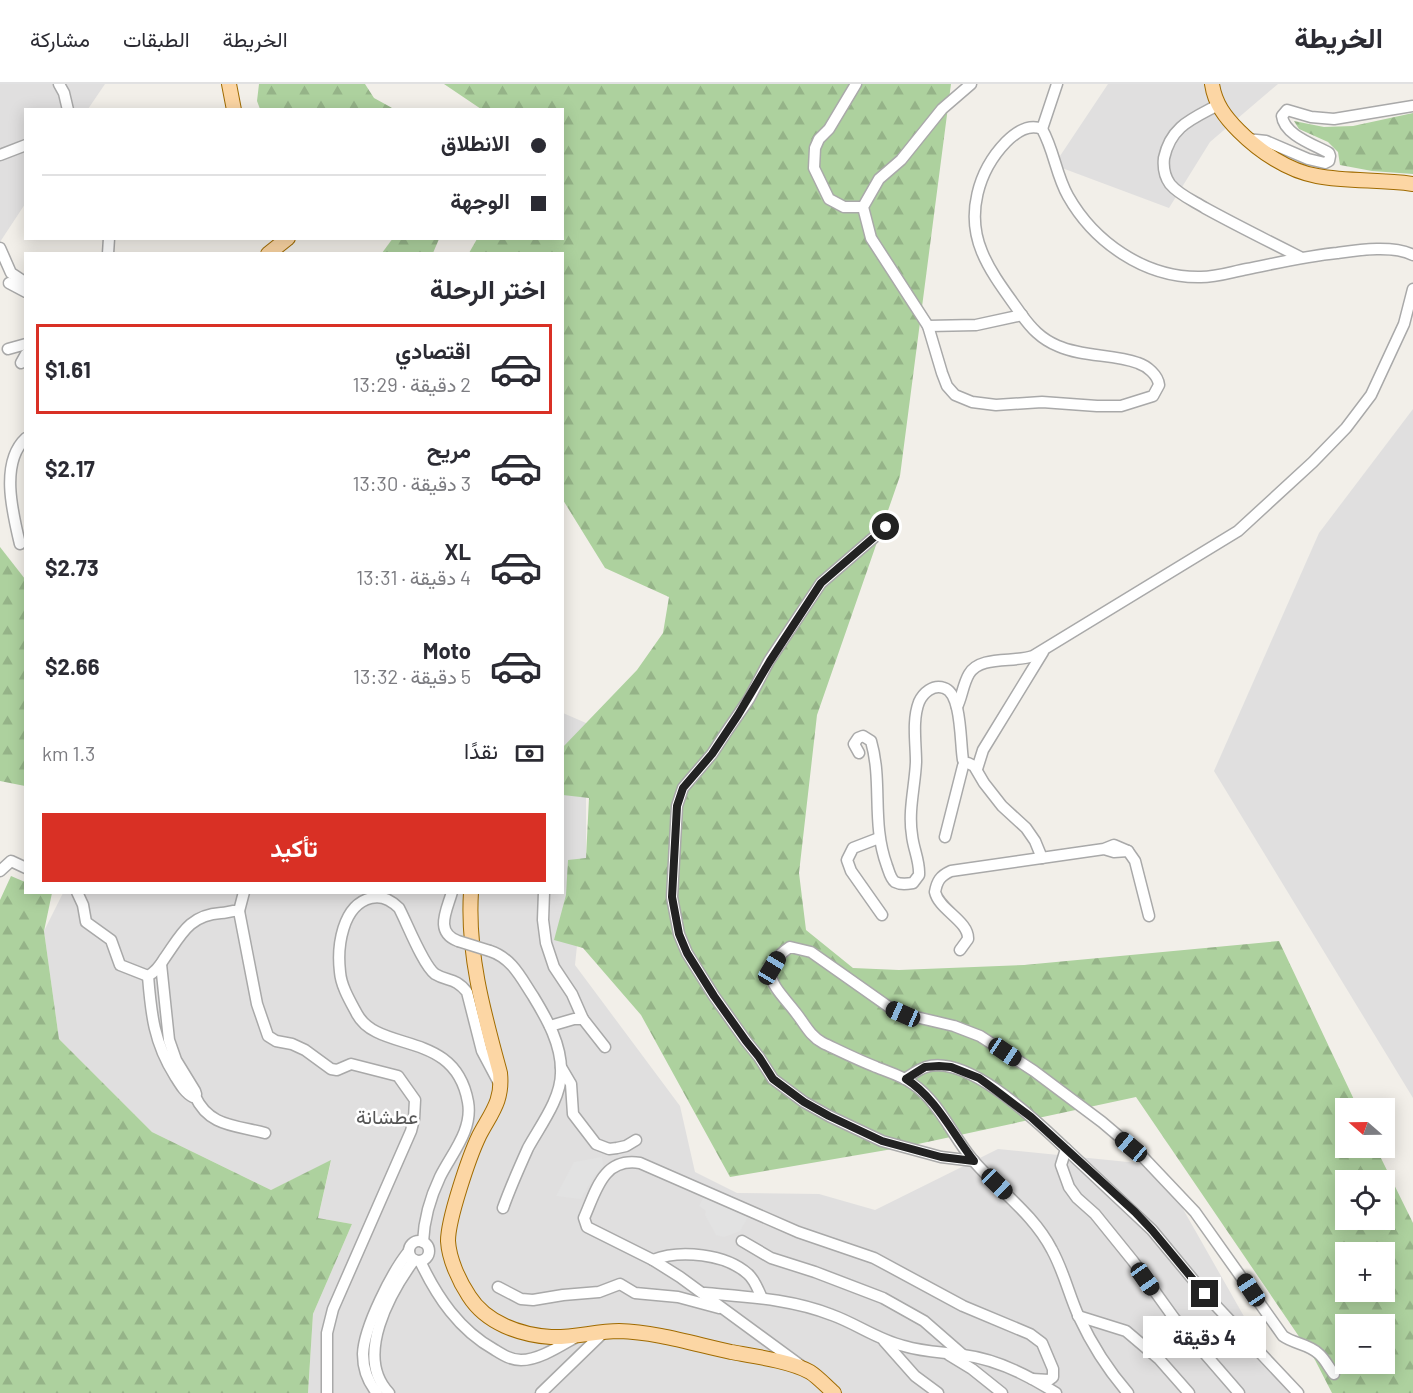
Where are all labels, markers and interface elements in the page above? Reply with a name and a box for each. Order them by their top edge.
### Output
text: الخريطة [1294,20,1383,54]
text: مشاركة [30,26,90,51]
text: الطبقات [123,26,190,51]
text: الخريطة [223,26,288,51]
text: الانطلاق [441,129,510,155]
text: الوجهة [450,187,510,213]
text: اختر الرحلة [430,272,546,304]
text: اقتصادي [395,337,471,363]
icon: car [489,342,543,396]
text: $1.61 [45,356,91,382]
text: 2 دقيقة · 13:29 [353,372,471,396]
text: مريح [427,436,471,462]
icon: car [489,441,543,495]
text: $2.17 [45,455,95,481]
text: 3 دقيقة · 13:30 [353,471,471,495]
route start [872,513,899,540]
text: XL [445,538,471,564]
icon: car [489,540,543,594]
text: $2.73 [45,554,99,580]
text: 4 دقيقة · 13:31 [356,565,471,589]
text: Moto [423,637,471,663]
icon: car [489,639,543,693]
text: $2.66 [45,653,99,679]
text: 5 دقيقة · 13:32 [353,664,471,688]
text: نقدًا [464,737,498,763]
icon: cash [513,737,546,770]
text: 1.3 km [42,741,95,765]
button: تأكيد [42,813,546,882]
car [755,948,789,988]
car [883,998,923,1030]
car [985,1034,1025,1070]
north arrow [1335,1098,1395,1158]
map controls [1335,1098,1395,1374]
district label: عطشانة [356,1104,418,1128]
car [1111,1129,1151,1165]
car [978,1165,1016,1203]
button: locate [1335,1170,1395,1230]
button: + [1335,1242,1395,1302]
car [1127,1259,1163,1299]
car [1233,1270,1269,1310]
route end [1191,1280,1218,1307]
button: − [1335,1314,1395,1374]
callout: 4 دقيقة [1144,1315,1266,1357]
text: 4 دقيقة [1173,1325,1236,1349]

